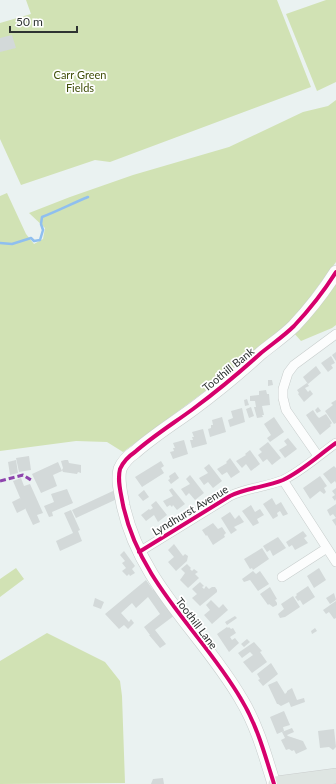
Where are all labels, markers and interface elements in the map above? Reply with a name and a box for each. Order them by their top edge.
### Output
scale bar [10,8,77,34]
text: 50 m [16,14,43,29]
park label: Carr Green Fields [54,68,106,94]
street label: Toothill Bank [200,344,257,394]
street label: Lyndhurst Avenue [150,482,231,538]
street label: Toothill Lane [173,595,221,652]

